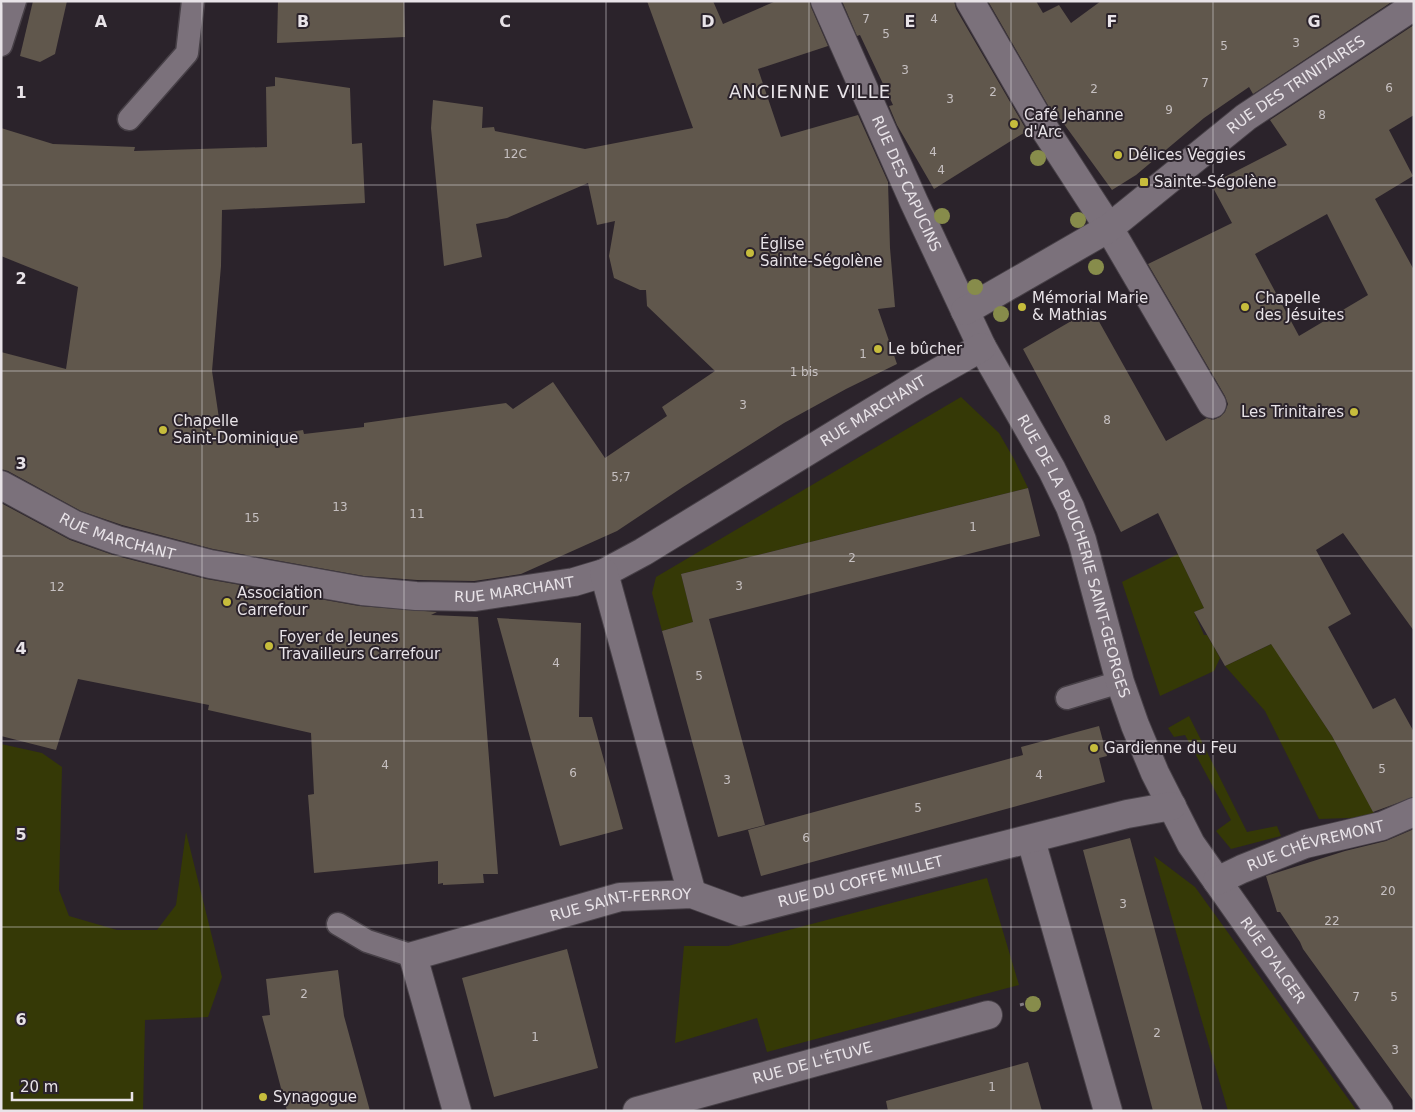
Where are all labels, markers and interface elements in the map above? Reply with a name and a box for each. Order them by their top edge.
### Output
text: A [95,12,108,31]
text: B [297,12,309,31]
text: C [499,12,511,31]
text: D [701,12,715,31]
house number: 7 [862,12,870,26]
text: E [905,12,915,31]
house number: 4 [930,12,938,26]
text: F [1107,12,1117,31]
text: G [1307,12,1321,31]
house number: 5 [882,27,890,41]
street label: RUE DES TRINITAIRES [1223,32,1369,138]
house number: 3 [1292,36,1300,50]
house number: 5 [1220,39,1228,53]
house number: 3 [901,63,909,77]
house number: 7 [1201,76,1209,90]
district label: ANCIENNE VILLE [729,81,891,102]
house number: 6 [1385,81,1393,95]
house number: 2 [1090,82,1098,96]
text: 1 [15,83,27,102]
house number: 2 [989,85,997,99]
house number: 3 [946,92,954,106]
house number: 9 [1165,103,1173,117]
place label: Café Jehanne d'Arc [1024,106,1124,141]
house number: 8 [1318,108,1326,122]
street label: RUE DES CAPUCINS [868,113,945,255]
marker: Café Jehanne d'Arc [1008,118,1020,130]
house number: 4 [929,145,937,159]
place label: Délices Veggies [1128,146,1246,164]
house number: 12C [503,147,527,161]
marker: Délices Veggies [1112,149,1124,161]
house number: 4 [937,163,945,177]
place label: Sainte-Ségolène [1154,173,1277,191]
marker: Sainte-Ségolène [1138,176,1150,188]
place label: Église Sainte-Ségolène [760,234,883,270]
marker: Église Sainte-Ségolène [744,247,756,259]
text: 2 [15,269,27,288]
place label: Mémorial Marie & Mathias [1032,289,1148,324]
place label: Chapelle des Jésuites [1255,289,1345,324]
marker: Mémorial Marie & Mathias [1016,301,1028,313]
marker: Chapelle des Jésuites [1239,301,1251,313]
place label: Le bûcher [888,340,963,358]
marker: Le bûcher [872,343,884,355]
house number: 1 [859,347,867,361]
house number: 1 bis [790,365,818,379]
street label: RUE MARCHANT [817,371,930,450]
house number: 3 [739,398,747,412]
place label: Les Trinitaires [1241,403,1344,421]
marker: Les Trinitaires [1348,406,1360,418]
street label: RUE DE LA BOUCHERIE SAINT-GEORGES [1013,411,1134,700]
place label: Chapelle Saint-Dominique [173,412,298,447]
house number: 8 [1103,413,1111,427]
marker: Chapelle Saint-Dominique [157,424,169,436]
text: 3 [15,454,27,473]
house number: 5;7 [611,470,631,484]
house number: 13 [332,500,348,514]
house number: 11 [409,507,425,521]
street label: RUE MARCHANT [56,509,178,564]
house number: 15 [244,511,260,525]
house number: 1 [969,520,977,534]
house number: 2 [848,551,856,565]
street label: RUE MARCHANT [454,573,576,606]
house number: 3 [735,579,743,593]
house number: 12 [49,580,65,594]
place label: Association Carrefour [237,584,322,619]
marker: Association Carrefour [221,596,233,608]
place label: Foyer de Jeunes Travailleurs Carrefour [278,628,441,663]
text: 4 [15,639,27,658]
marker: Foyer de Jeunes Travailleurs Carrefour [263,640,275,652]
house number: 4 [552,656,560,670]
house number: 5 [695,669,703,683]
place label: Gardienne du Feu [1104,739,1237,757]
marker: Gardienne du Feu [1088,742,1100,754]
house number: 4 [381,758,389,772]
house number: 5 [1378,762,1386,776]
house number: 6 [569,766,577,780]
house number: 4 [1035,768,1043,782]
house number: 3 [723,773,731,787]
house number: 5 [914,801,922,815]
street label: RUE CHÉVREMONT [1244,817,1386,875]
text: 5 [15,825,27,844]
house number: 6 [802,831,810,845]
street label: RUE DU COFFE MILLET [776,852,946,911]
house number: 20 [1380,884,1396,898]
street label: RUE SAINT-FERROY [548,885,693,925]
house number: 3 [1119,897,1127,911]
street label: RUE D'ALGER [1236,913,1309,1007]
house number: 22 [1324,914,1340,928]
house number: 2 [300,987,308,1001]
house number: 7 [1352,990,1360,1004]
house number: 5 [1390,990,1398,1004]
text: 6 [15,1010,27,1029]
house number: 2 [1153,1026,1161,1040]
house number: 1 [531,1030,539,1044]
street label: RUE DE L'ÉTUVE [751,1038,874,1088]
house number: 3 [1391,1043,1399,1057]
scale bar [12,1070,132,1102]
text: 20 m [20,1078,58,1096]
house number: 1 [988,1080,996,1094]
place label: Synagogue [273,1088,357,1106]
marker: Synagogue [257,1091,269,1103]

